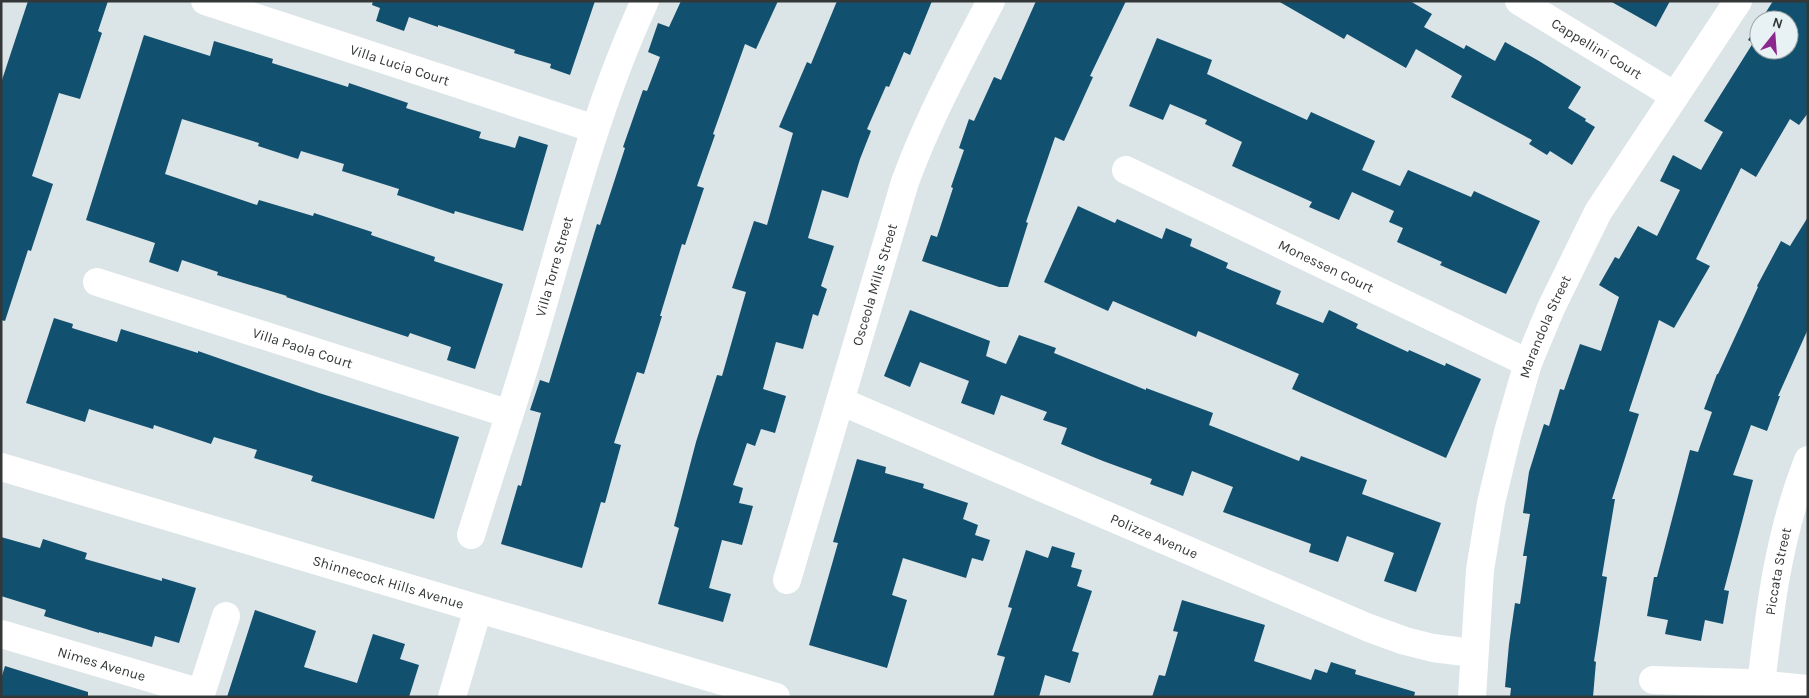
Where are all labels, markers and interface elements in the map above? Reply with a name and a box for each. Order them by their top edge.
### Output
north arrow [1749,10,1799,60]
text: N [1770,13,1785,33]
street label: Cappellini Court [1548,15,1645,83]
street label: Villa Lucia Court [348,41,451,90]
street label: Villa Torre Street [532,214,577,319]
street label: Osceola Mills Street [849,222,901,348]
street label: Monessen Court [1275,236,1376,297]
street label: Marandola Street [1516,273,1575,380]
street label: Villa Paola Court [250,324,355,372]
street label: Polizze Avenue [1108,510,1200,563]
street label: Piccata Street [1762,526,1795,616]
street label: Shinnecock Hills Avenue [311,552,466,613]
street label: Nimes Avenue [56,643,148,685]

